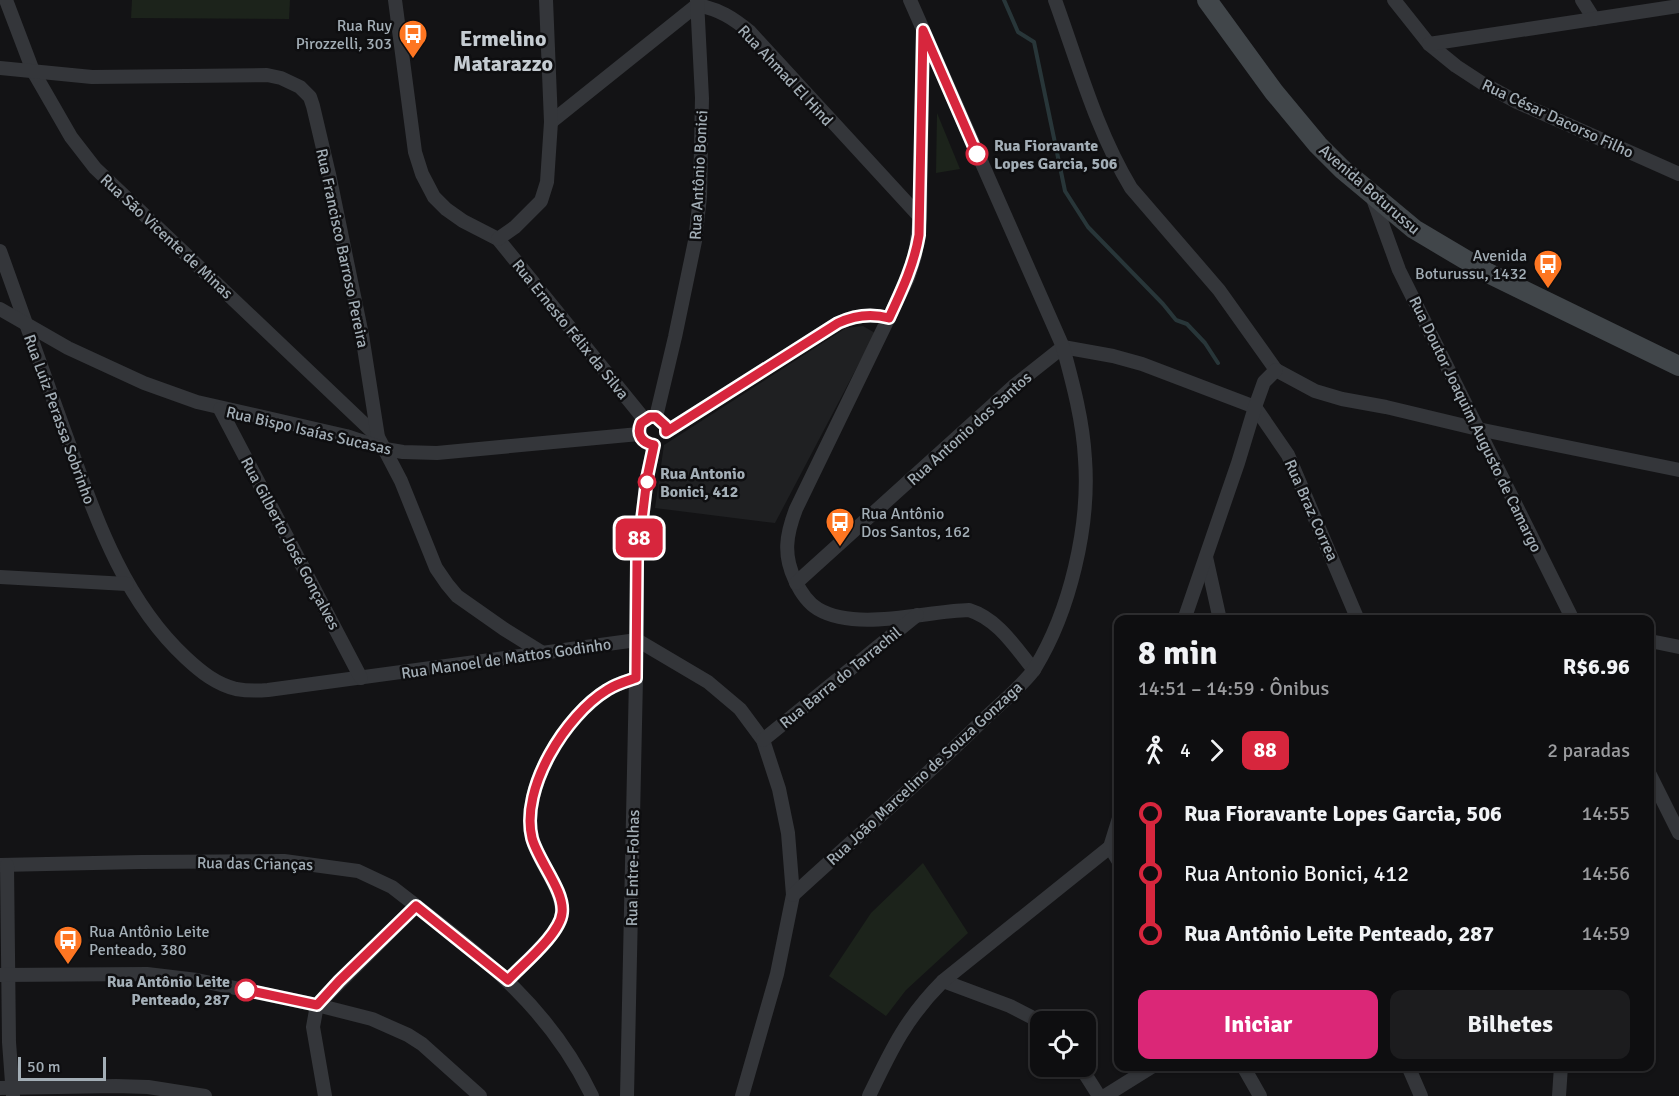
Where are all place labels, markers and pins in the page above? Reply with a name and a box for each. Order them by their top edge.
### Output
place label: Rua Ruy Pirozzelli, 303 [296,16,393,54]
bus stop icon: Rua Ruy Pirozzelli, 303 [397,18,429,60]
place label: Rua Fioravante Lopes Garcia, 506 [994,136,1118,174]
marker: Rua Fioravante Lopes Garcia, 506 [966,143,988,165]
place label: Avenida Boturussu, 1432 [1415,246,1527,284]
bus stop icon: Avenida Boturussu, 1432 [1532,248,1564,290]
place label: Rua Antonio Bonici, 412 [660,464,745,502]
marker: Rua Antonio Bonici, 412 [638,473,656,491]
place label: Rua Antônio Dos Santos, 162 [861,504,970,542]
bus stop icon: Rua Antônio Dos Santos, 162 [824,506,856,548]
place label: Rua Antônio Leite Penteado, 380 [89,922,210,960]
bus stop icon: Rua Antônio Leite Penteado, 380 [52,924,84,966]
place label: Rua Antônio Leite Penteado, 287 [107,972,230,1010]
marker: Rua Antônio Leite Penteado, 287 [235,979,257,1001]

